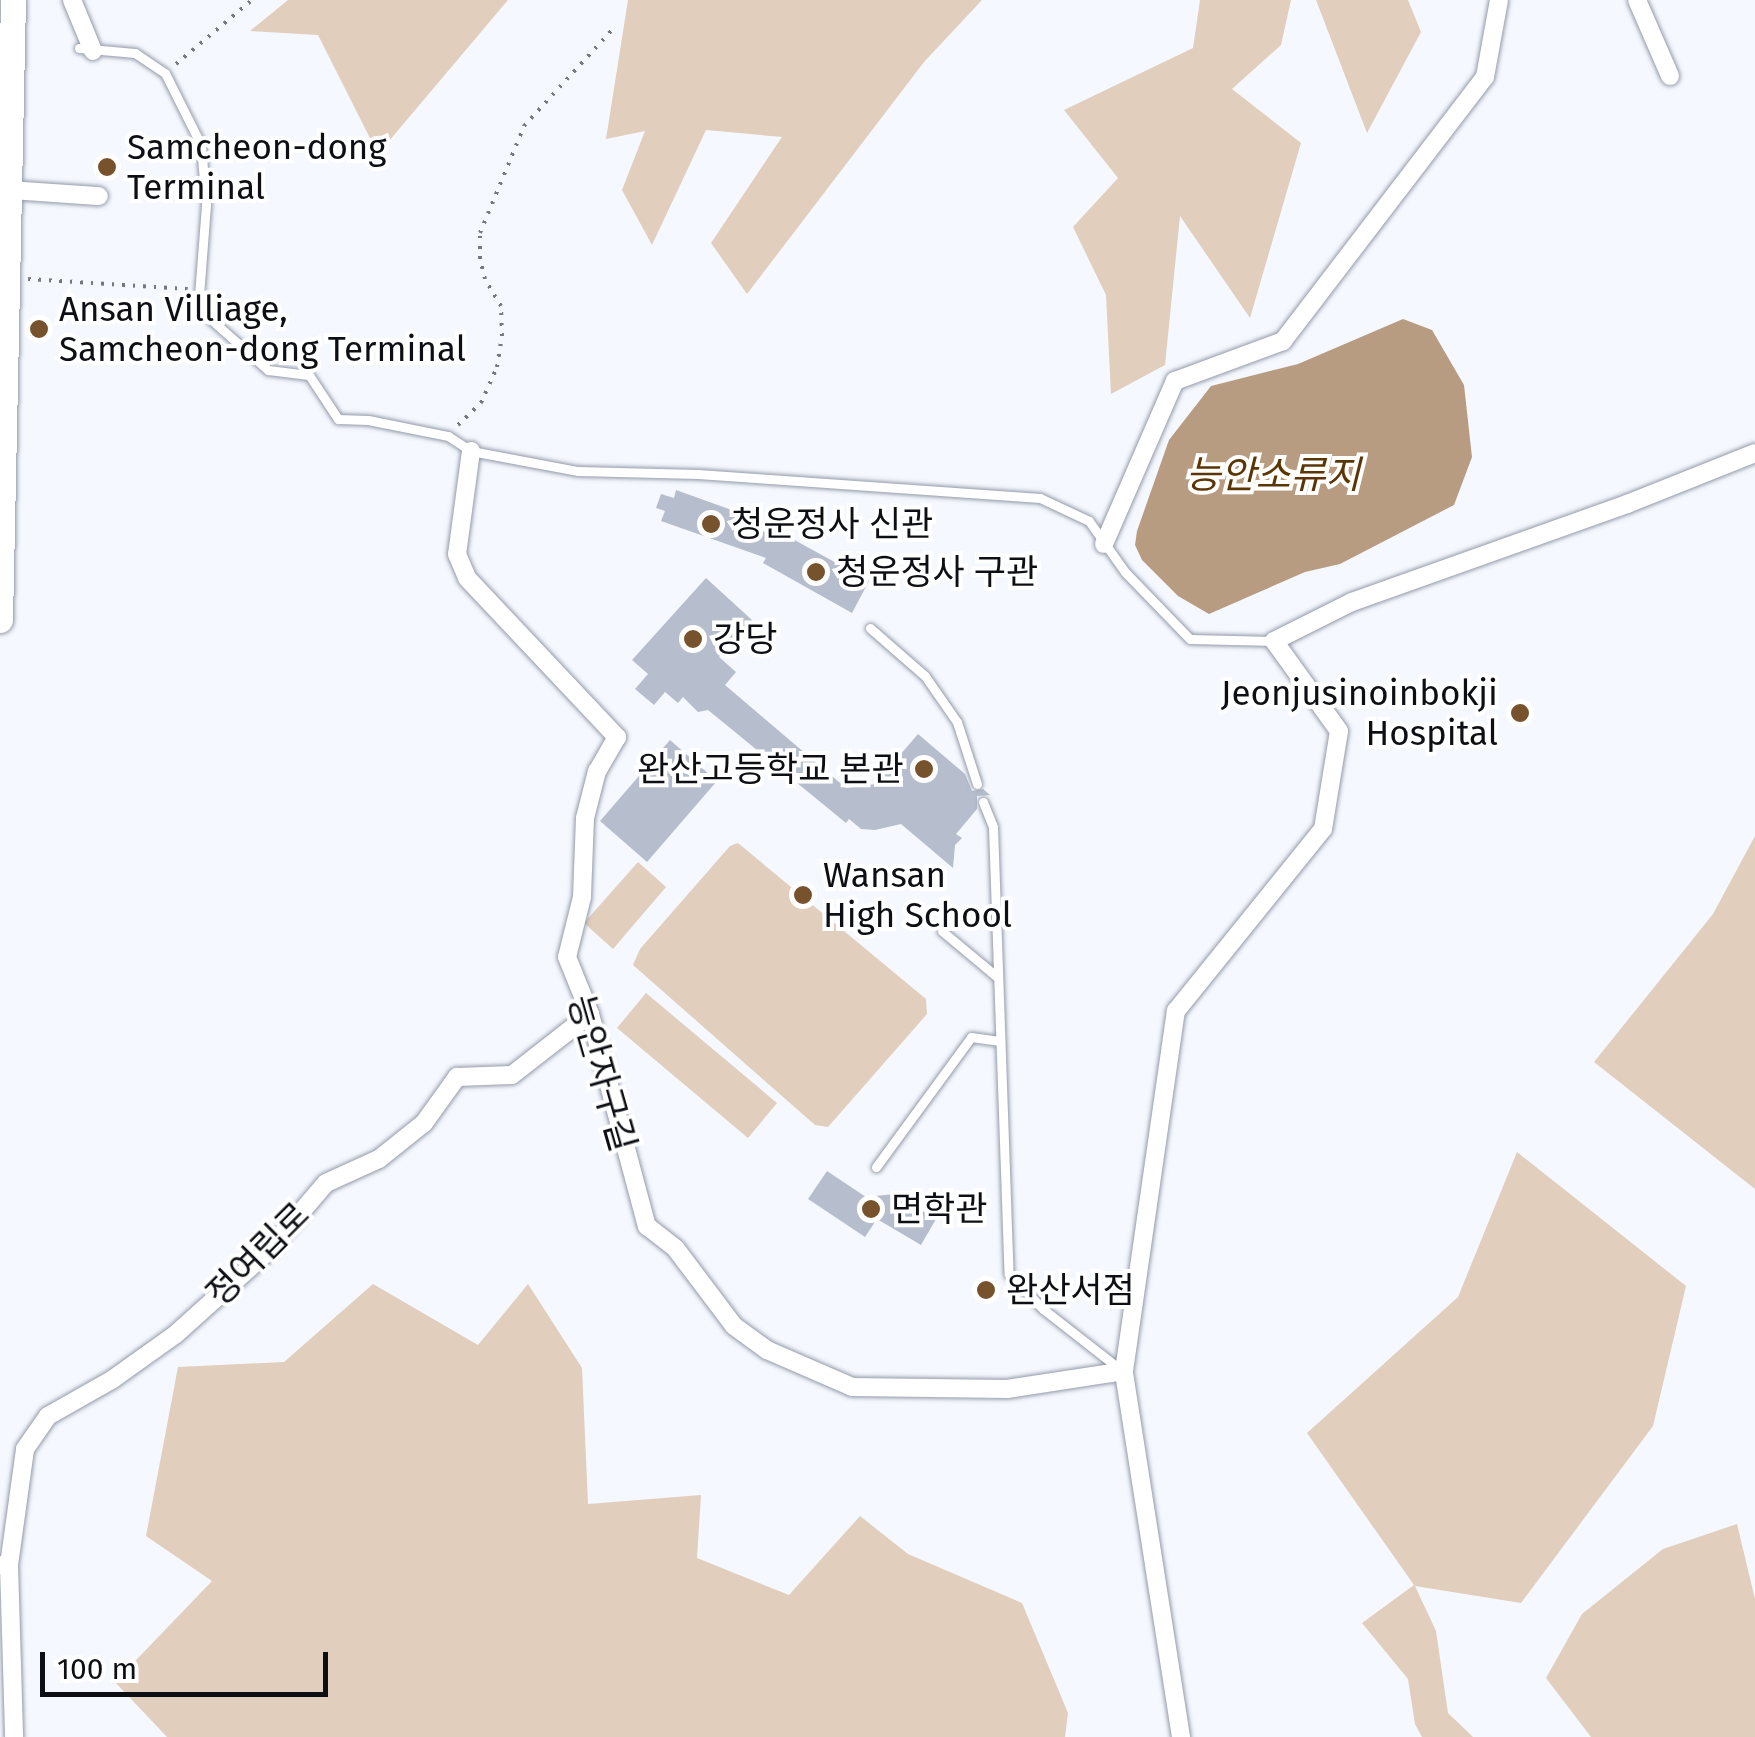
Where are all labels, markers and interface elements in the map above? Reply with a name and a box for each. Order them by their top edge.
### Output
place label: Samcheon-dong Terminal [127,126,387,208]
marker: Samcheon-dong Terminal [96,156,118,178]
place label: Ansan Villiage, Samcheon-dong Terminal [59,288,466,370]
marker: Ansan Villiage, Samcheon-dong Terminal [28,318,50,340]
water label: 능안소류지 [1186,453,1360,499]
place label: 청운정사 신관 [731,503,933,545]
marker: 청운정사 신관 [700,513,722,535]
place label: 청운정사 구관 [836,551,1038,593]
marker: 청운정사 구관 [805,561,827,583]
place label: 강당 [713,618,777,660]
marker: 강당 [682,628,704,650]
place label: Jeonjusinoinbokji Hospital [1221,672,1498,754]
marker: Jeonjusinoinbokji Hospital [1507,700,1533,726]
place label: 완산고등학교 본관 [637,748,904,790]
marker: 완산고등학교 본관 [913,758,935,780]
place label: Wansan High School [823,854,1012,936]
marker: Wansan High School [792,884,814,906]
street label: 능안자구길 [560,990,644,1156]
place label: 면학관 [891,1188,988,1230]
street label: 정여립로 [198,1194,318,1314]
marker: 면학관 [860,1198,882,1220]
place label: 완산서점 [1006,1269,1135,1311]
marker: 완산서점 [975,1279,997,1301]
scale bar [45,1632,332,1694]
text: 100 m [57,1651,137,1687]

